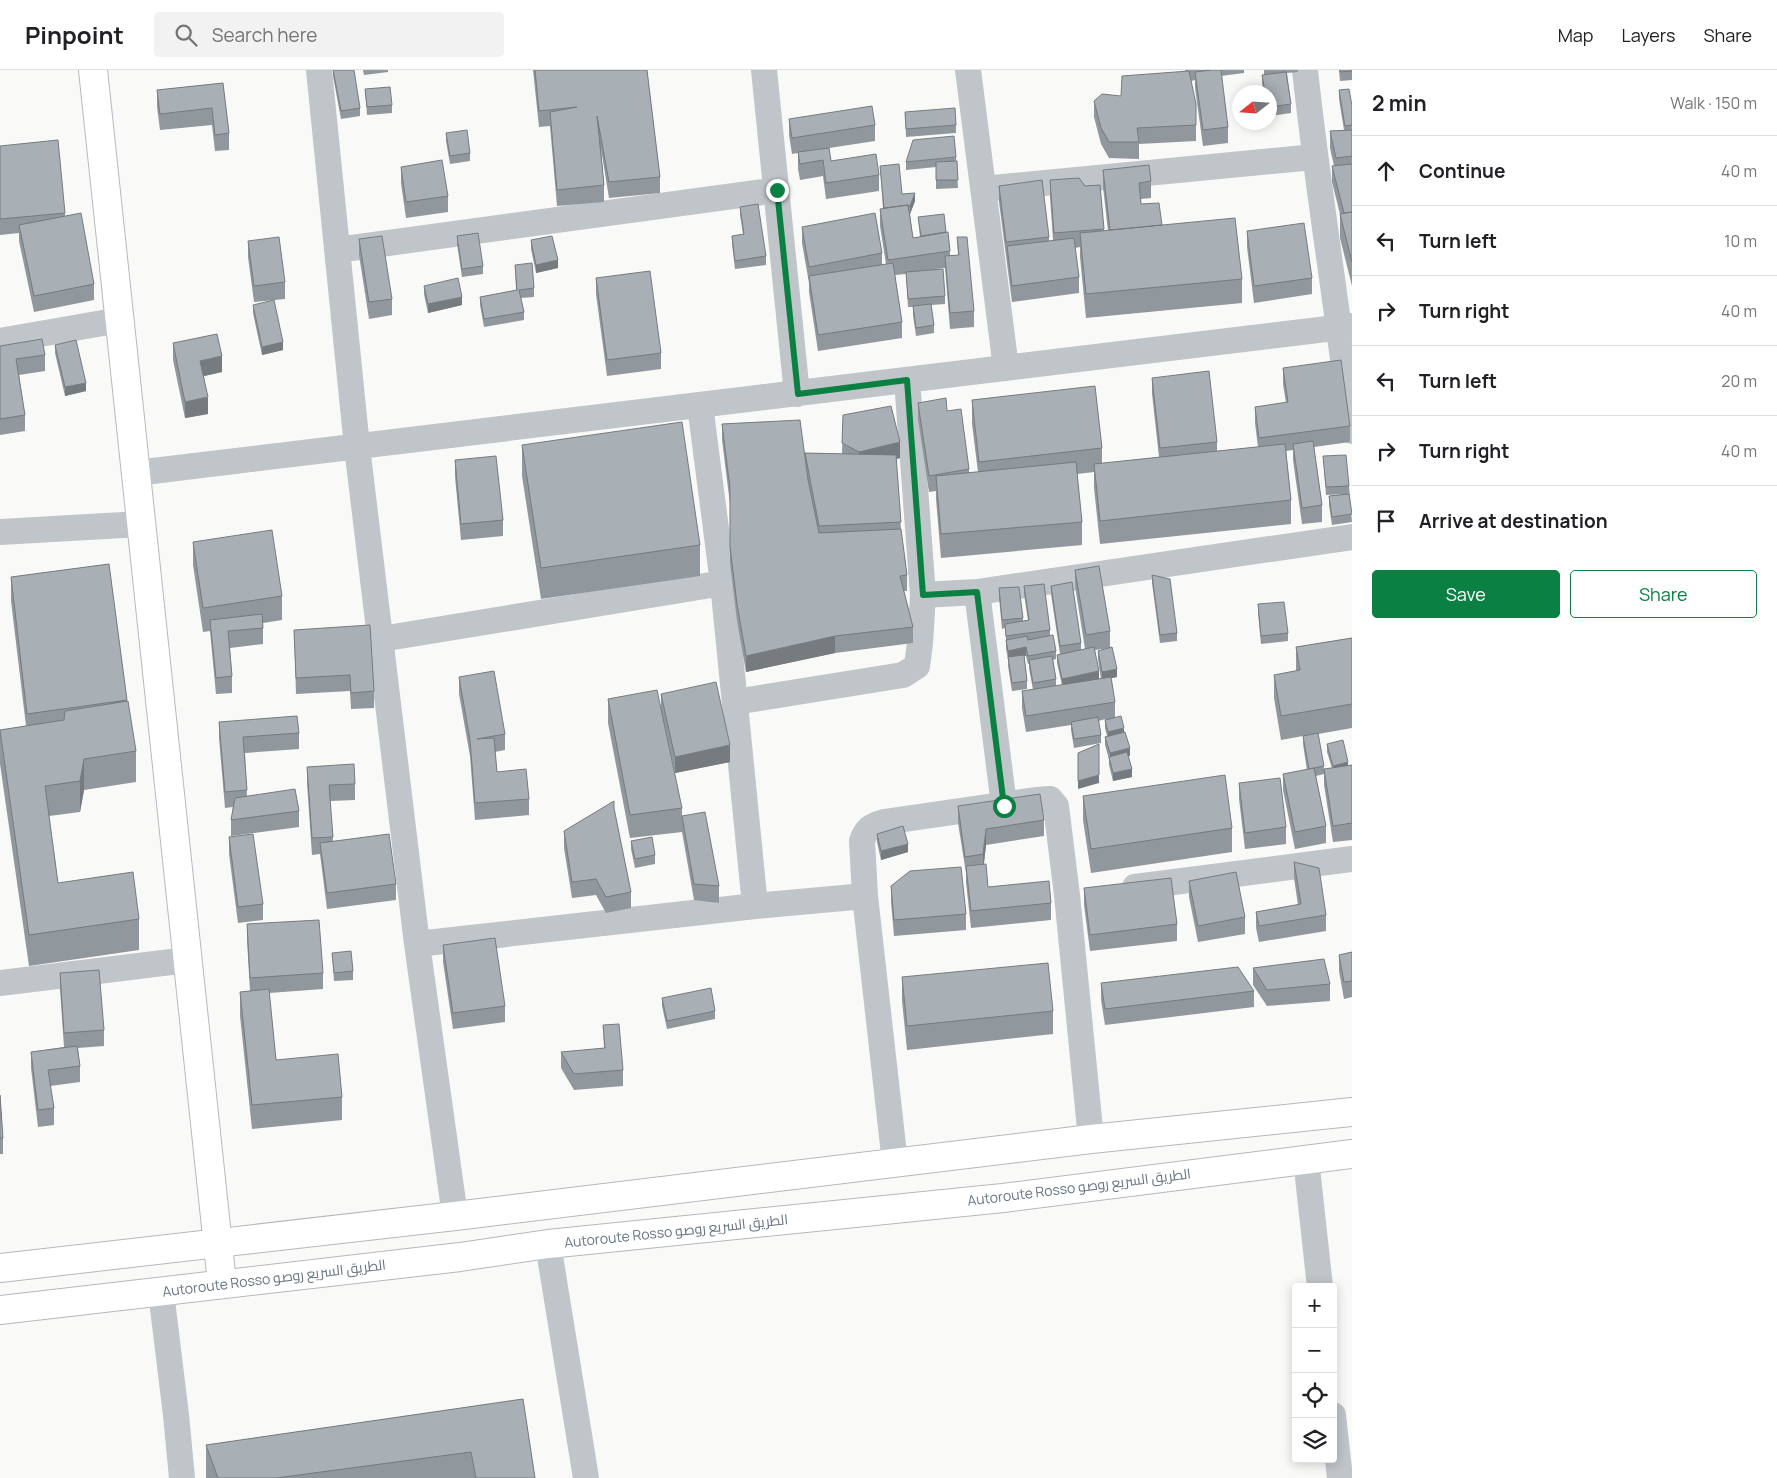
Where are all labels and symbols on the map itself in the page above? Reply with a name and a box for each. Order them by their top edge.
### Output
north arrow [1232,85,1277,130]
route end [766,179,789,202]
route start [993,795,1016,818]
street label: Autoroute Rosso الطريق السريع روصو [966,1163,1192,1210]
street label: Autoroute Rosso الطريق السريع روصو [563,1209,789,1252]
street label: Autoroute Rosso الطريق السريع روصو [161,1254,387,1301]

